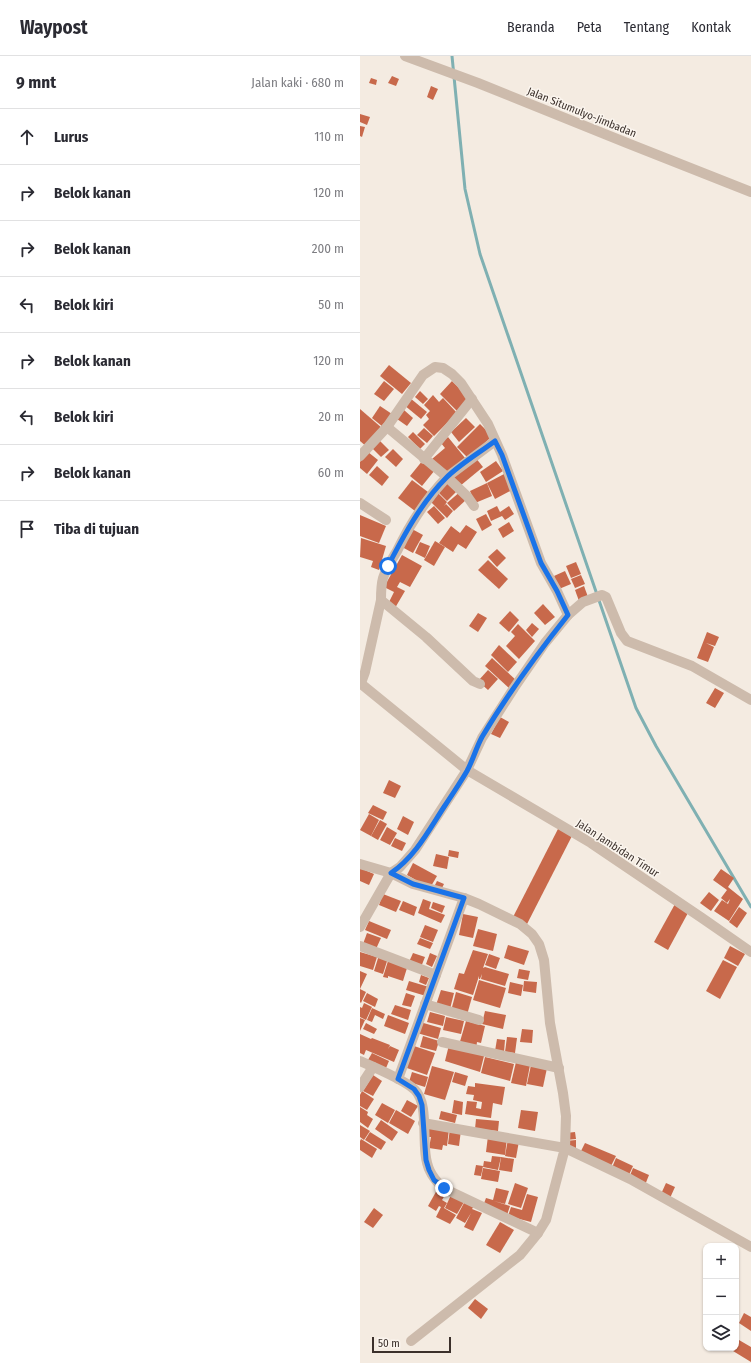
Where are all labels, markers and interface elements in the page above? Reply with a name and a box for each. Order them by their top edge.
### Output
text: Waypost [20,16,88,39]
text: Beranda [507,19,555,36]
text: Peta [577,19,602,36]
text: Tentang [624,19,669,36]
text: Kontak [691,19,731,36]
text: 9 mnt [16,72,56,93]
text: Jalan kaki · 680 m [251,75,344,90]
street label: Jalan Situmulyo-Jimbadan [525,85,638,140]
icon: ahead [16,126,38,148]
text: Lurus [54,128,88,146]
text: 110 m [314,129,344,144]
icon: right [16,182,38,204]
text: Belok kanan [54,184,131,202]
text: 120 m [313,185,344,200]
icon: right [16,238,38,260]
text: Belok kanan [54,240,131,258]
text: 200 m [312,241,344,256]
icon: left [16,294,38,316]
text: Belok kiri [54,296,114,314]
text: 50 m [318,297,344,312]
icon: right [16,350,38,372]
text: Belok kanan [54,352,131,370]
text: 120 m [313,353,344,368]
icon: left [16,406,38,428]
text: Belok kiri [54,408,114,426]
text: 20 m [318,409,344,424]
icon: right [16,462,38,484]
text: Belok kanan [54,464,131,482]
text: 60 m [318,465,344,480]
icon: arrive [16,518,38,540]
text: Tiba di tujuan [54,520,139,538]
route start [379,557,397,575]
street label: Jalan Jambidan Timur [574,817,662,880]
route end [435,1179,453,1197]
map controls [703,1243,739,1351]
button: + [703,1243,739,1279]
button: − [703,1279,739,1315]
button: layers [703,1315,739,1351]
scale bar [372,1335,451,1354]
text: 50 m [378,1337,400,1350]

